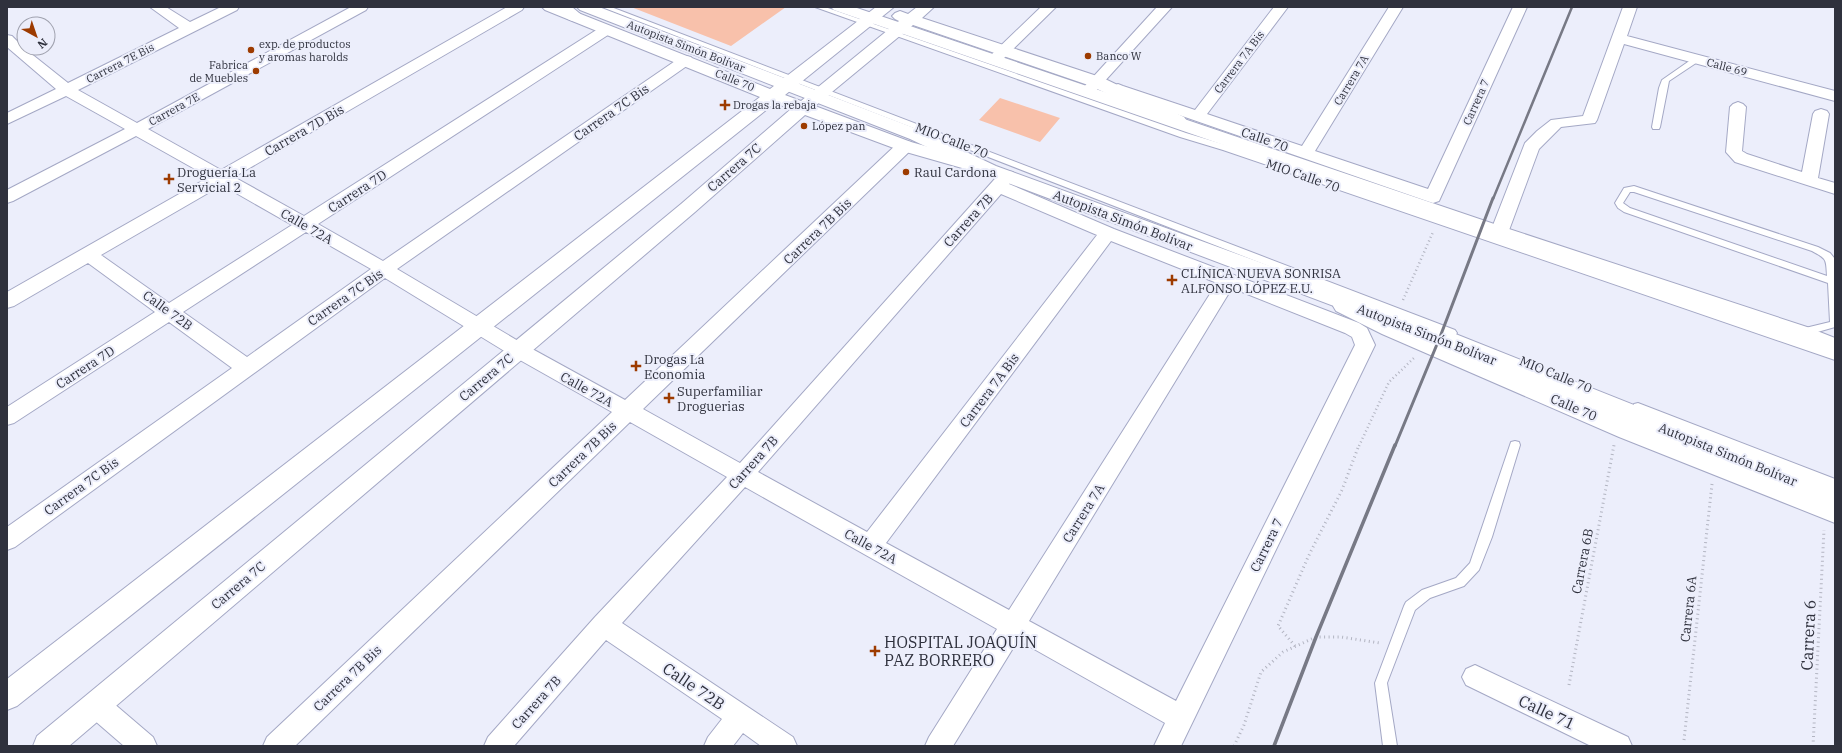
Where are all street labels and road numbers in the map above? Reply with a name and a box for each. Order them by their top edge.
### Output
street label: Autopista Simón Bolívar [625,17,747,75]
street label: Carrera 7A Bis [1211,28,1267,96]
street label: Carrera 7E Bis [84,40,156,86]
street label: Carrera 7A [1331,52,1372,108]
street label: Calle 69 [1705,55,1749,79]
street label: Calle 70 [713,66,757,94]
street label: Carrera 7 [1460,77,1492,127]
street label: Carrera 7C Bis [570,80,652,145]
street label: Carrera 7E [146,89,202,129]
street label: Carrera 7D Bis [261,101,347,160]
street label: MIO Calle 70 [913,119,991,162]
street label: Calle 70 [1239,123,1291,156]
street label: Carrera 7C [704,139,765,195]
street label: MIO Calle 70 [1264,155,1342,196]
street label: Carrera 7D [325,166,390,217]
street label: Autopista Simón Bolívar [1051,186,1195,255]
street label: Carrera 7B [940,190,997,251]
street label: Carrera 7B Bis [780,195,855,268]
street label: Calle 72A [278,205,336,248]
street label: Carrera 7C Bis [304,265,386,330]
street label: Calle 72B [139,287,196,334]
street label: Autopista Simón Bolívar [1355,300,1499,369]
street label: Carrera 7D [53,342,118,393]
street label: Carrera 7C [456,350,517,405]
street label: Carrera 7A Bis [956,350,1023,431]
street label: MIO Calle 70 [1517,352,1595,397]
street label: Calle 72A [557,368,616,411]
street label: Calle 70 [1548,390,1600,425]
street label: Carrera 7B Bis [545,418,620,491]
street label: Autopista Simón Bolívar [1656,419,1800,490]
street label: Carrera 7B [725,432,782,493]
street label: Carrera 7C Bis [41,454,122,519]
street label: Carrera 7A [1059,481,1108,546]
street label: Carrera 7 [1246,516,1287,575]
street label: Calle 72A [841,525,900,568]
street label: Carrera 6B [1568,527,1597,595]
street label: Carrera 7C [208,558,269,613]
street label: Carrera 6A [1677,575,1700,643]
street label: Carrera 6 [1796,599,1820,671]
street label: Carrera 7B Bis [310,642,385,715]
street label: Calle 72B [659,658,729,714]
street label: Carrera 7B [508,672,565,733]
street label: Calle 71 [1516,690,1578,734]

